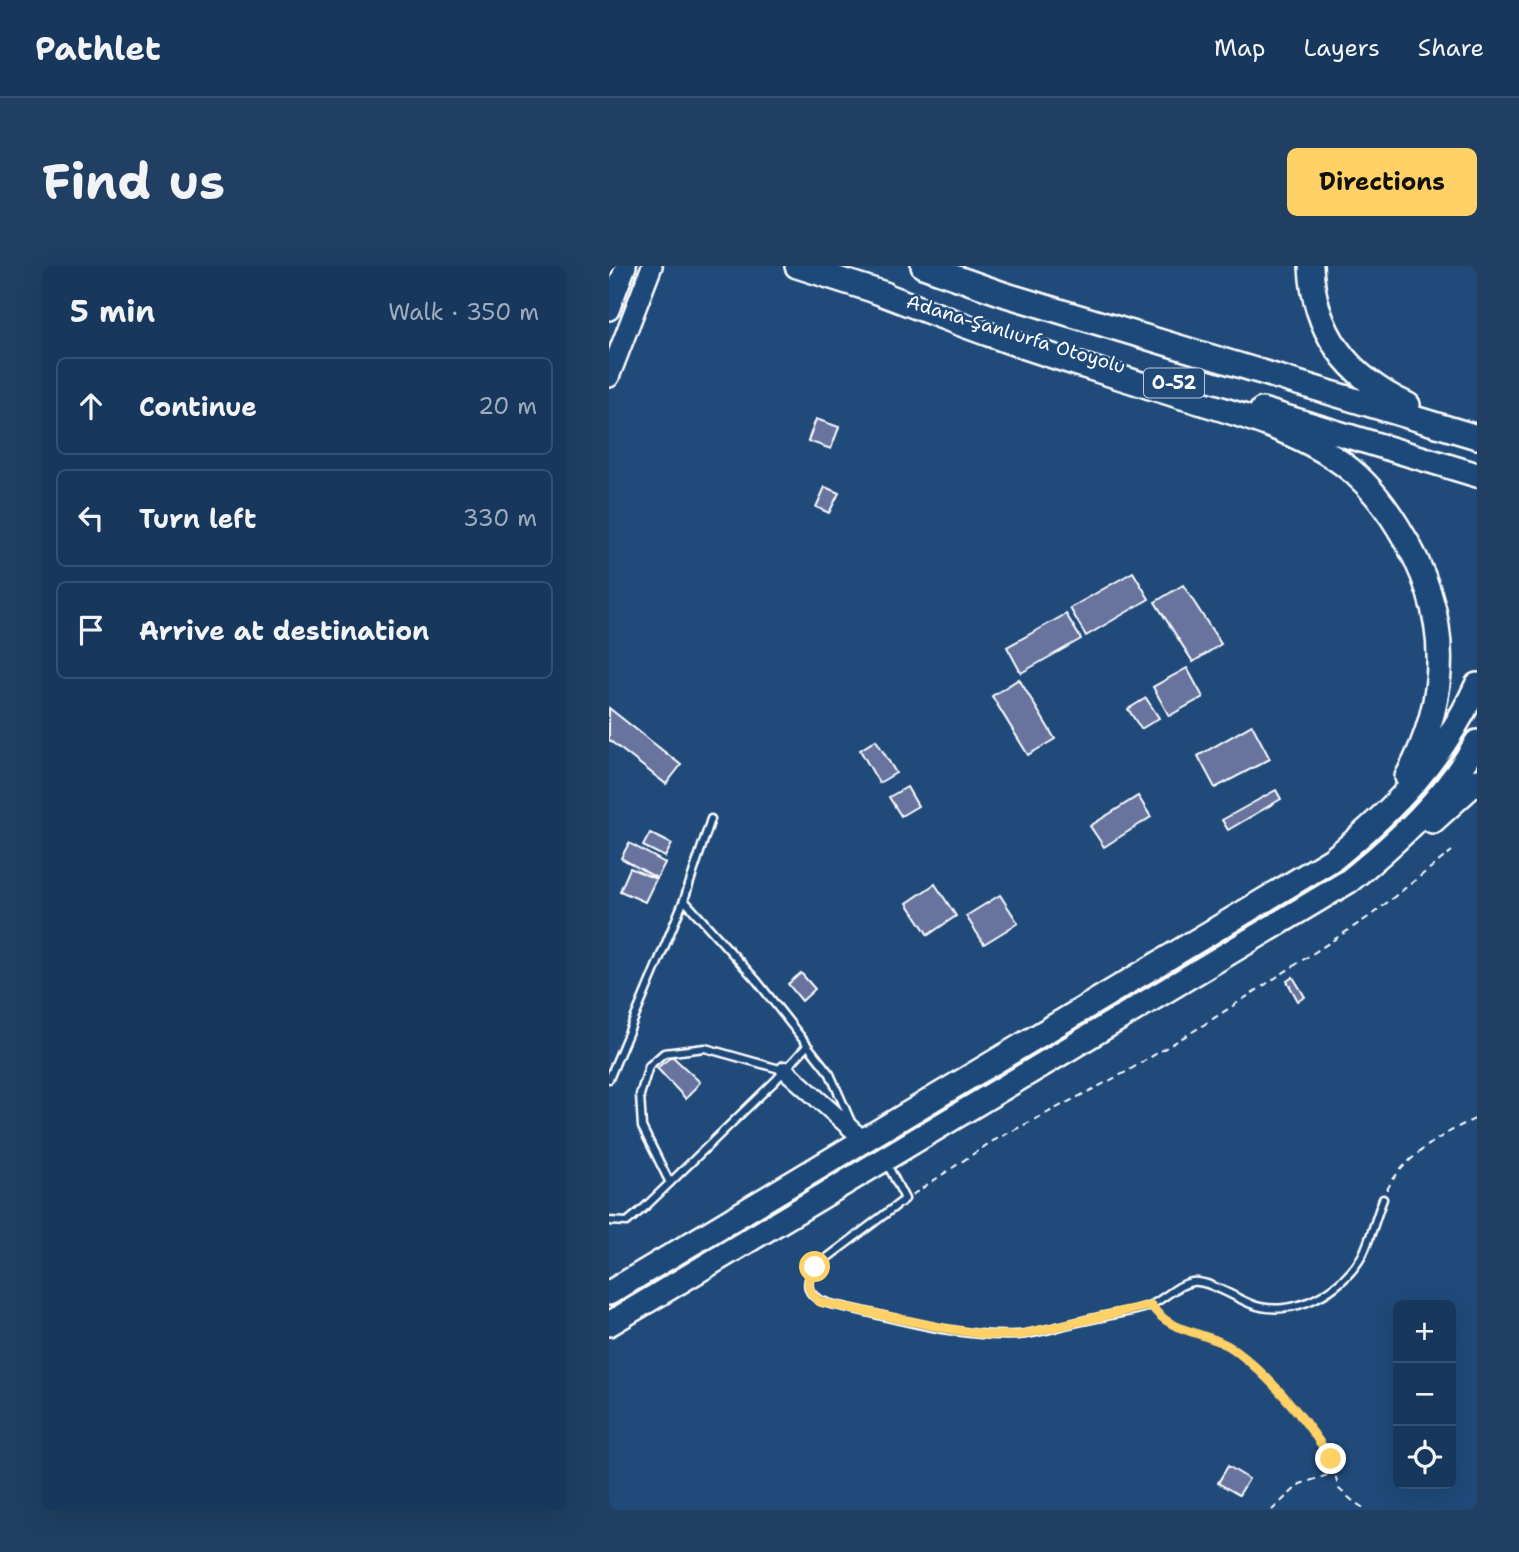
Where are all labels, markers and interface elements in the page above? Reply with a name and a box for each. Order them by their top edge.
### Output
text: Pathlet [35,26,161,71]
text: Map [1214,32,1265,64]
text: Layers [1303,32,1380,64]
text: Share [1418,32,1484,64]
button: Directions [1287,148,1477,216]
text: Find us [42,149,225,215]
street label: Adana-Şanlıurfa Otoyolu [903,289,1129,379]
text: 5 min [70,291,155,332]
text: Walk · 350 m [388,297,539,327]
road number: O-52 [1144,369,1204,398]
icon: ahead [72,387,110,425]
text: Continue [139,389,257,424]
text: 20 m [478,391,537,421]
icon: left [72,499,110,537]
text: Turn left [139,501,256,536]
text: 330 m [463,503,537,533]
icon: arrive [72,611,110,649]
text: Arrive at destination [139,613,429,648]
route start [799,1251,830,1282]
map controls [1393,1300,1456,1489]
button: + [1393,1300,1456,1363]
button: − [1393,1363,1456,1426]
button: locate [1393,1426,1456,1489]
route end [1315,1443,1346,1474]

